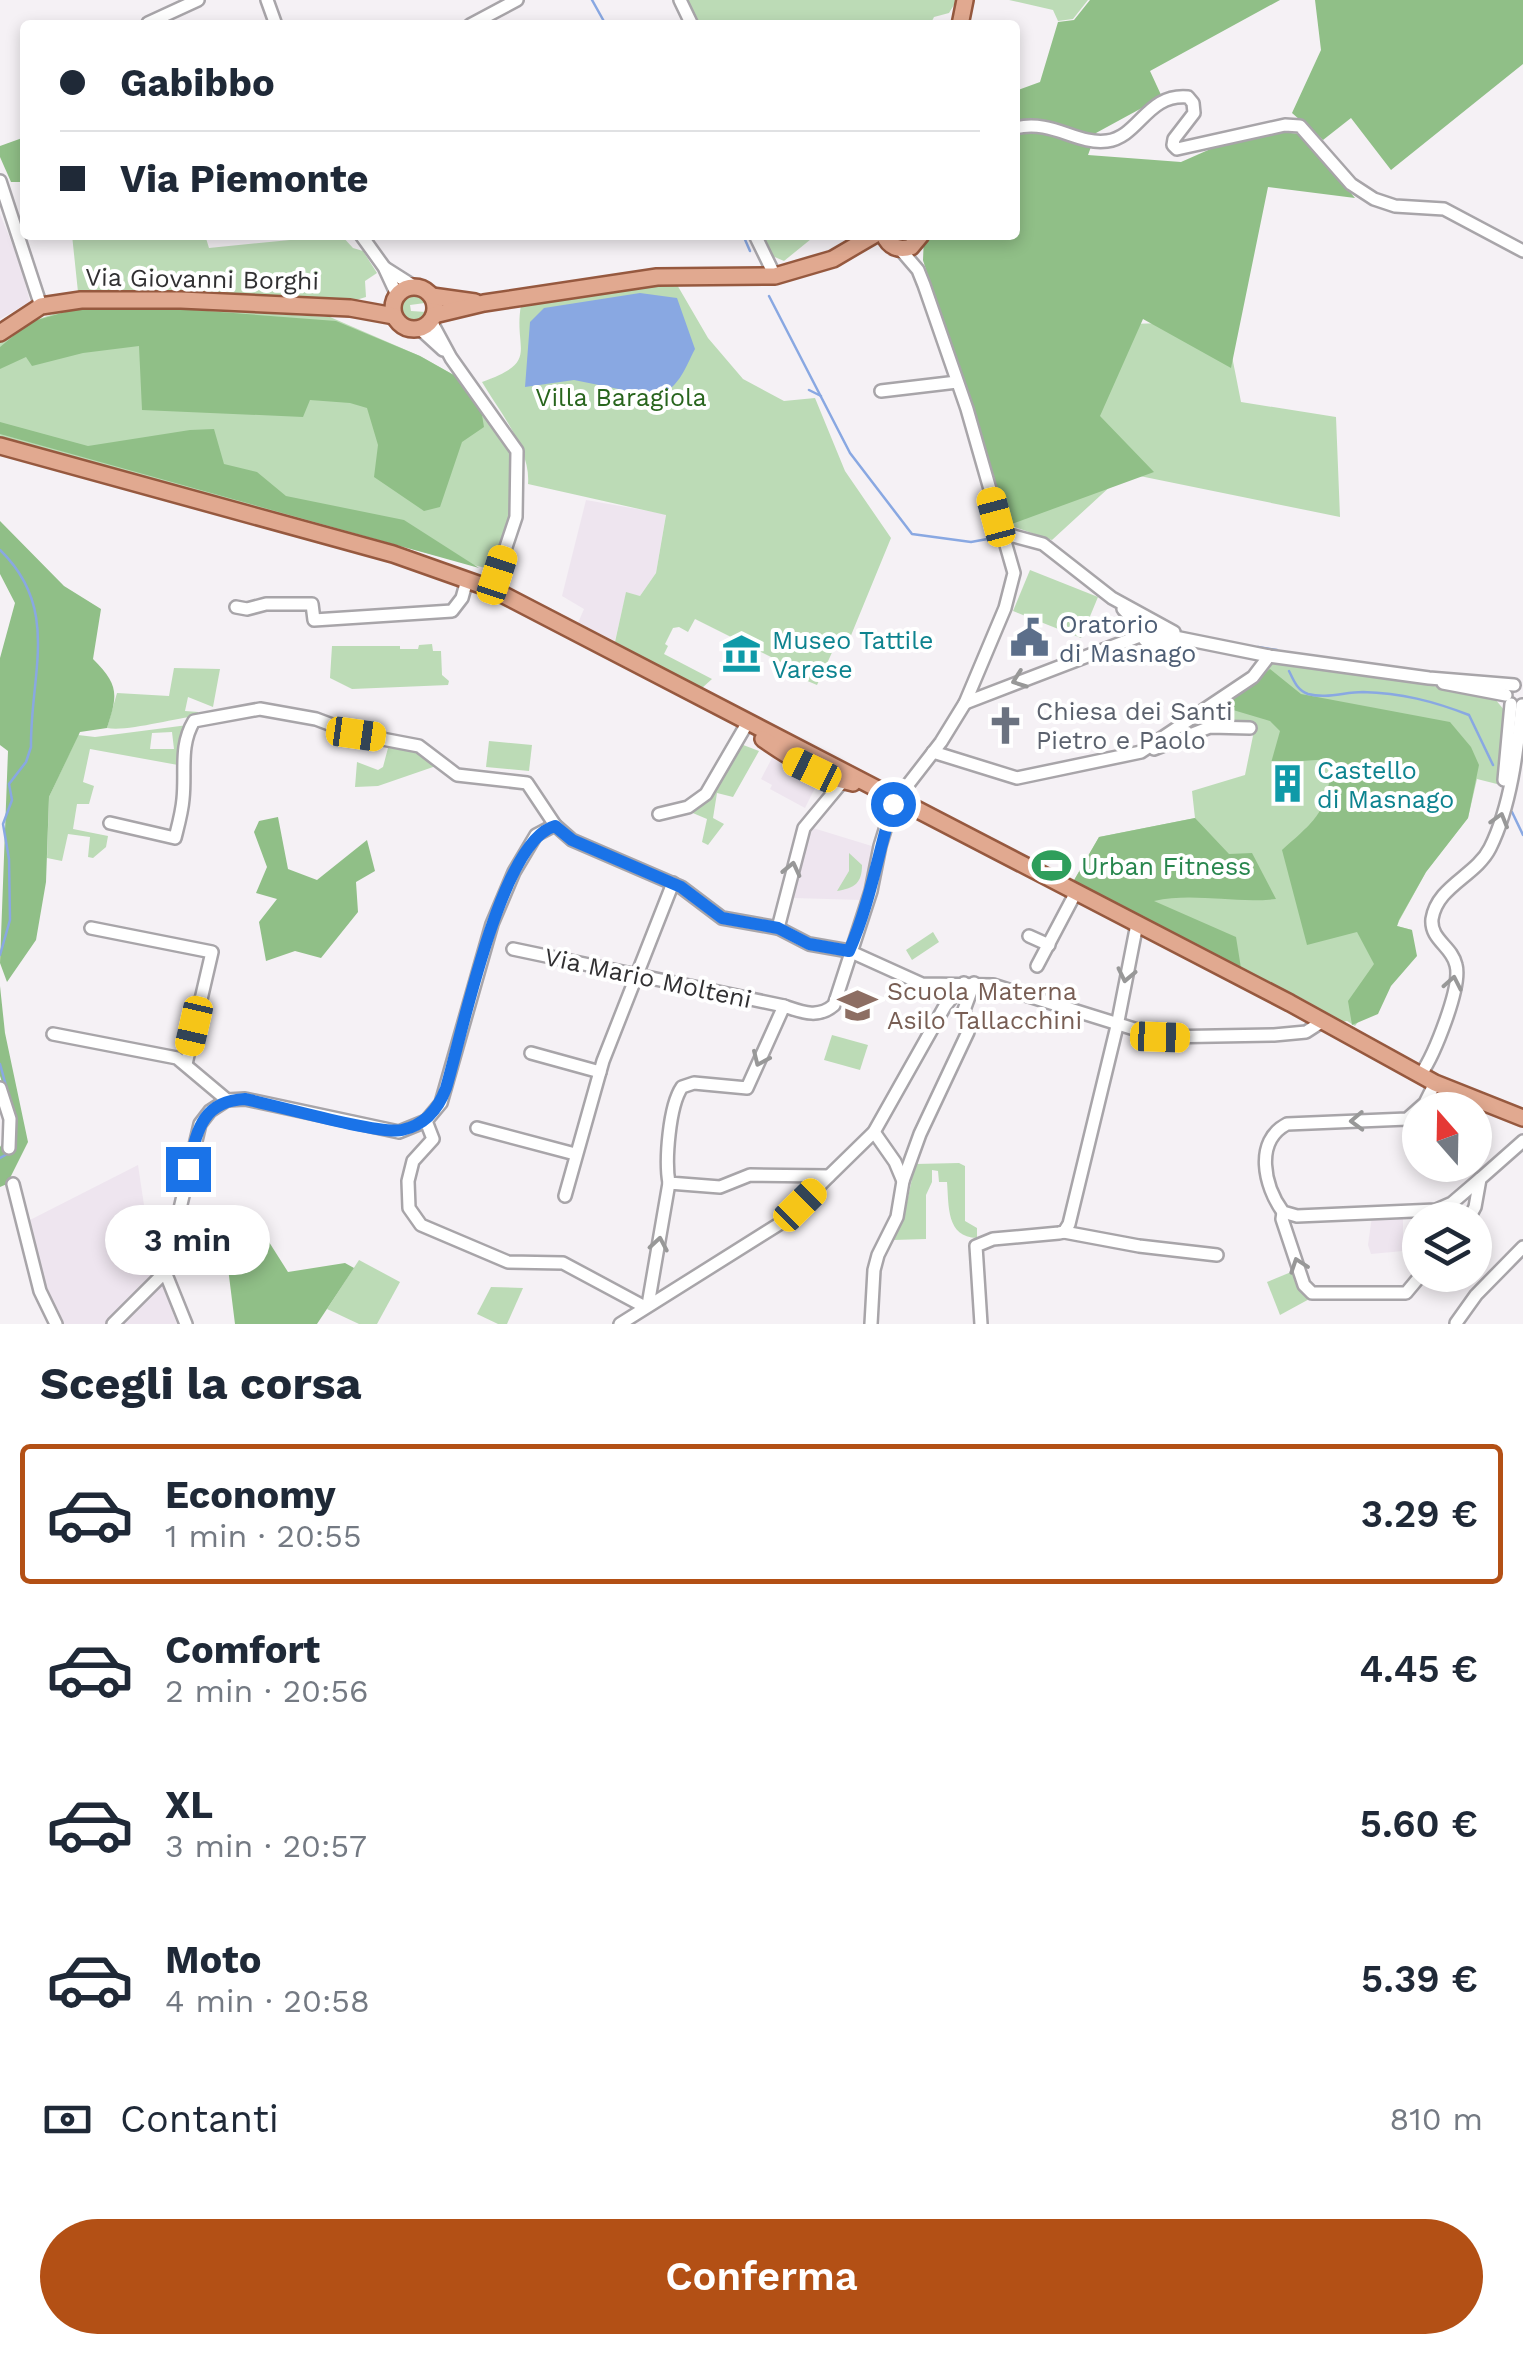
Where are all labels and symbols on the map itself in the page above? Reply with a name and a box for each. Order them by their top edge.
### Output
street label: Via Giovanni Borghi [85,262,319,296]
park label: Villa Baragiola [535,383,707,412]
car [974,484,1018,550]
car [473,542,521,608]
place label: Oratorio di Masnago [1059,610,1196,668]
public building icon: Oratorio di Masnago [1008,617,1050,659]
place label: Museo Tattile Varese [772,626,933,684]
museum icon: Museo Tattile Varese [721,633,763,675]
one-way arrow [1011,668,1029,688]
place label: Chiesa dei Santi Pietro e Paolo [1036,697,1233,755]
church icon: Chiesa dei Santi Pietro e Paolo [985,704,1027,746]
car [324,715,388,753]
car [778,743,846,797]
place label: Castello di Masnago [1317,756,1454,814]
building icon: Castello di Masnago [1266,763,1308,805]
route start [871,782,916,827]
one-way arrow [1488,812,1509,829]
sports icon: Urban Fitness [1030,845,1072,887]
place label: Urban Fitness [1081,852,1251,881]
one-way arrow [781,861,802,878]
street label: Via Mario Molteni [542,942,754,1014]
one-way arrow [1117,966,1138,983]
one-way arrow [1442,975,1463,992]
place label: Scuola Materna Asilo Tallacchini [887,977,1082,1035]
school or university icon: Scuola Materna Asilo Tallacchini [836,984,878,1026]
car [173,993,215,1059]
car [1129,1021,1191,1053]
one-way arrow [752,1049,772,1067]
north arrow [1402,1092,1492,1182]
one-way arrow [1348,1111,1364,1132]
route end [166,1147,211,1192]
car [768,1173,832,1237]
callout: 3 min [106,1204,270,1274]
one-way arrow [648,1236,669,1252]
one-way arrow [1289,1258,1309,1275]

